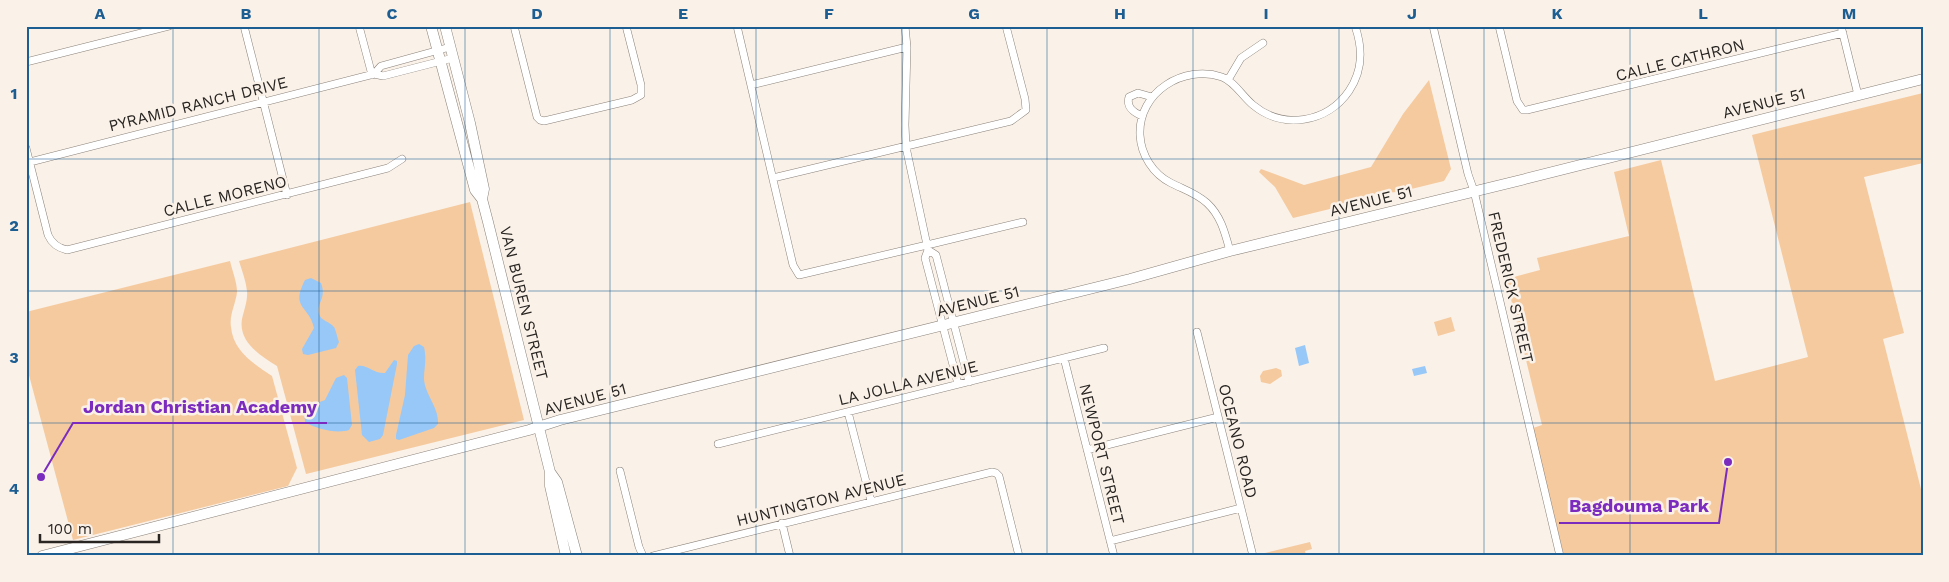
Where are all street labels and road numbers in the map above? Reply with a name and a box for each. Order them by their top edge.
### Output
street label: CALLE CATHRON [1614,35,1746,85]
street label: PYRAMID RANCH DRIVE [107,73,289,135]
street label: AVENUE 51 [1721,84,1807,122]
street label: CALLE MORENO [161,171,289,221]
street label: AVENUE 51 [1328,182,1414,220]
street label: FREDERICK STREET [1484,210,1538,365]
street label: VAN BUREN STREET [496,224,552,382]
street label: AVENUE 51 [935,282,1021,320]
street label: LA JOLLA AVENUE [836,356,980,410]
street label: AVENUE 51 [542,379,628,419]
street label: NEWPORT STREET [1075,382,1129,527]
street label: OCEANO ROAD [1215,382,1261,500]
street label: HUNTINGTON AVENUE [734,470,908,530]

